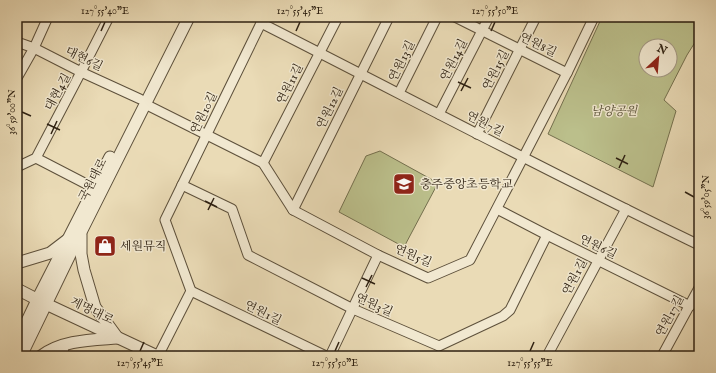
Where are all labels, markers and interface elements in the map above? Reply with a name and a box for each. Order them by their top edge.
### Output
text: 127°55'40"E [81,5,129,18]
text: 127°55'45"E [277,5,323,18]
text: 127°55'50"E [472,5,518,18]
street label: 연원8길 [517,30,559,60]
street label: 연원14길 [437,36,471,84]
street label: 연원13길 [386,38,418,84]
north arrow [638,38,678,78]
text: N [654,41,670,58]
street label: 대현6길 [63,44,105,74]
street label: 연원15길 [479,47,513,93]
street label: 연원11길 [273,61,307,107]
street label: 대현4길 [42,71,74,113]
street label: 연원12길 [313,85,347,131]
text: 36°59'00"N [6,89,19,135]
street label: 연원10길 [187,89,221,137]
park label: 남양공원 [591,104,639,119]
street label: 연원7길 [464,108,506,140]
street label: 국원대로 [76,156,110,204]
school or university icon: 충주중앙초등학교 [391,171,417,197]
text: 36°59'05"N [700,175,713,219]
place label: 충주중앙초등학교 [420,177,513,192]
street label: 연원6길 [577,232,619,262]
shop icon: 세원뮤직 [92,233,118,259]
place label: 세원뮤직 [120,239,166,254]
street label: 연원5길 [392,241,434,271]
street label: 연원1길 [559,256,591,298]
street label: 연원3길 [353,290,395,320]
street label: 연원17길 [653,293,687,339]
street label: 계명대로 [68,294,116,328]
street label: 연원1길 [242,298,284,328]
text: 127°55'45"E [117,357,163,370]
text: 127°55'50"E [312,357,358,370]
text: 127°55'55"E [507,357,553,370]

